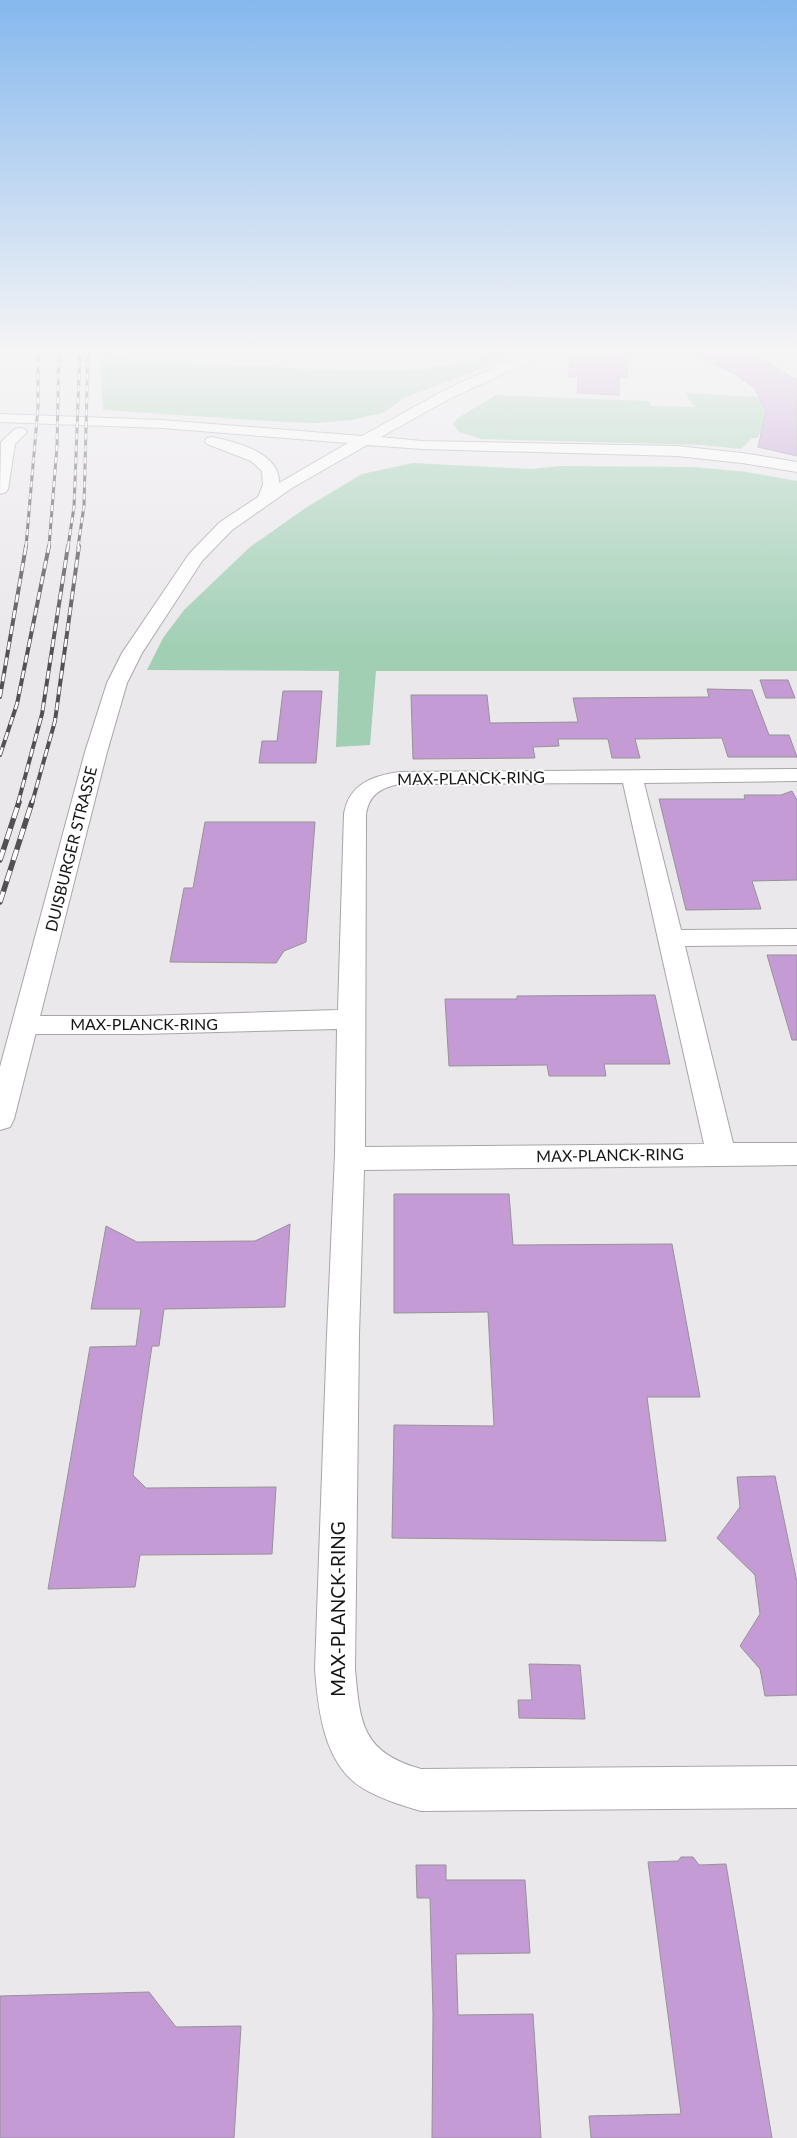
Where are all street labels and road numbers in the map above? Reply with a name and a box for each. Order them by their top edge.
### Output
street label: DUISBURGER STRASSE [41,764,100,934]
street label: MAX-PLANCK-RING [397,767,545,788]
street label: MAX-PLANCK-RING [70,1014,218,1033]
street label: MAX-PLANCK-RING [536,1144,684,1165]
street label: MAX-PLANCK-RING [326,1521,349,1697]

